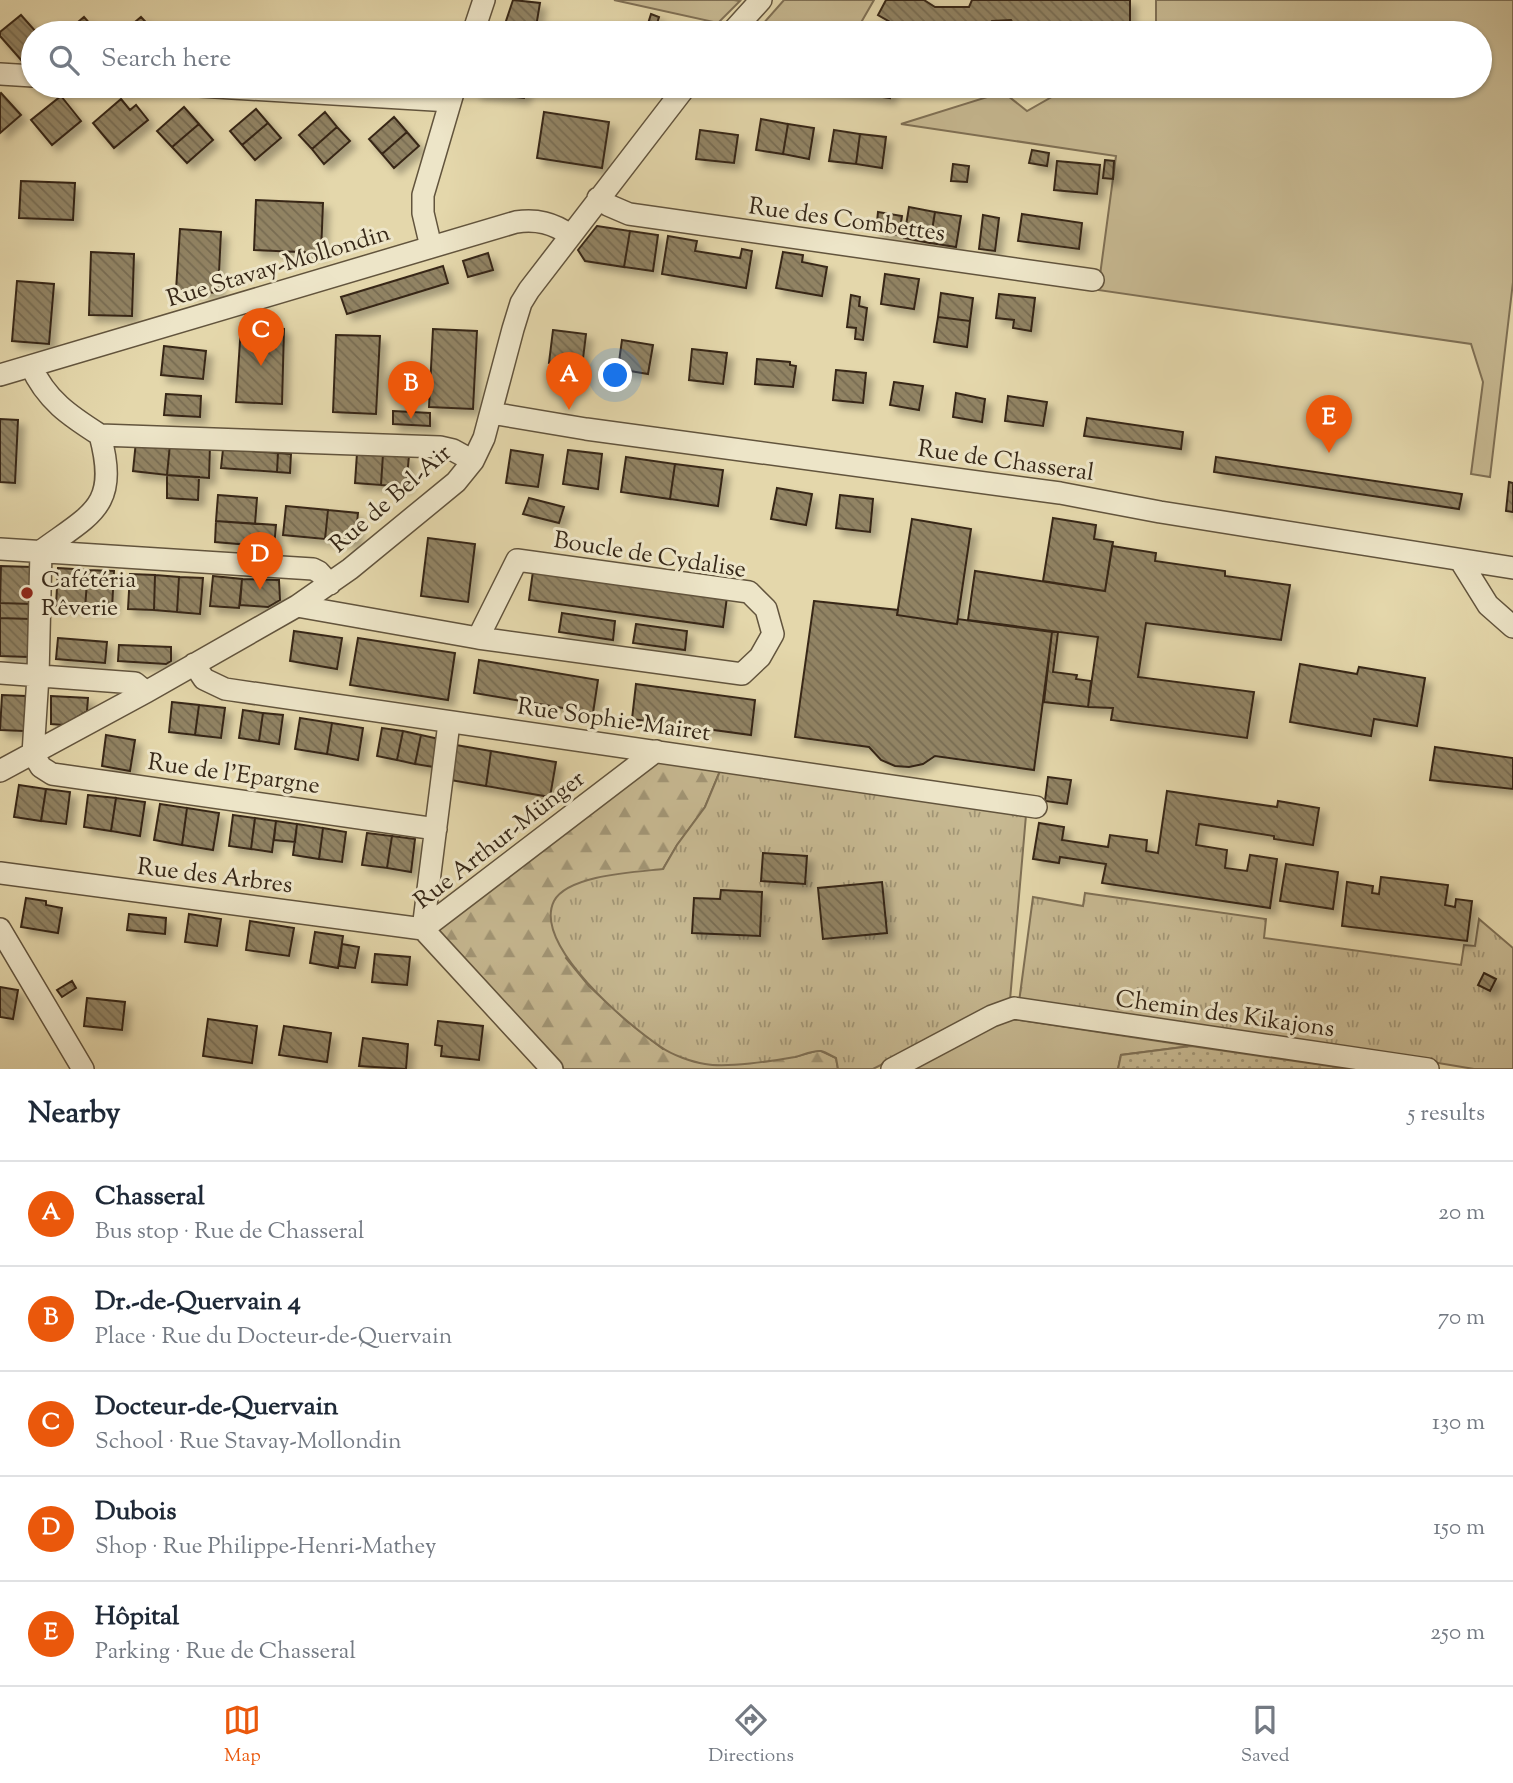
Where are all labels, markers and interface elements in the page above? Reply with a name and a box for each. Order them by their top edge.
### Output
search box [21,21,1492,98]
icon: search [45,41,83,79]
text: Search here [101,41,231,78]
street label: Rue des Combettes [746,190,947,252]
street label: Rue Stavay-Mollondin [163,217,394,317]
pin: C [238,308,284,366]
pin: A [546,352,592,410]
your location [598,358,632,392]
pin: B [388,361,434,419]
pin: E [1306,395,1352,453]
street label: Rue de Chasseral [915,433,1096,491]
street label: Rue de Bel-Air [323,437,459,562]
street label: Boucle de Cydalise [551,524,748,588]
pin: D [237,532,283,590]
place label: Cafétéria Rêverie [41,564,136,626]
marker: Cafétéria Rêverie [19,585,35,601]
street label: Rue Sophie-Mairet [515,691,713,751]
street label: Rue de l'Epargne [145,746,322,804]
street label: Rue Arthur-Münger [408,763,593,918]
street label: Rue des Arbres [135,851,294,903]
street label: Chemin des Kikajons [1113,983,1336,1047]
text: Nearby [28,1093,120,1136]
text: 5 results [1408,1098,1485,1131]
text: Chasseral [95,1179,205,1216]
text: A [42,1197,60,1230]
text: 20 m [1438,1197,1485,1230]
text: Bus stop · Rue de Chasseral [95,1216,365,1249]
text: Dr.-de-Quervain 4 [95,1284,301,1321]
text: B [44,1302,58,1335]
text: 70 m [1438,1302,1485,1335]
text: Place · Rue du Docteur-de-Quervain [95,1321,452,1354]
text: Docteur-de-Quervain [95,1389,338,1426]
text: C [42,1407,60,1440]
text: 130 m [1432,1407,1485,1440]
text: School · Rue Stavay-Mollondin [95,1426,402,1459]
text: Dubois [95,1494,176,1531]
text: D [42,1512,60,1545]
text: 150 m [1433,1512,1485,1545]
text: Shop · Rue Philippe-Henri-Mathey [95,1531,436,1564]
text: Hôpital [95,1599,179,1636]
text: E [44,1617,58,1650]
text: 250 m [1430,1617,1485,1650]
text: Parking · Rue de Chasseral [95,1636,356,1669]
tab: Map [223,1701,261,1770]
tab: Directions [708,1701,794,1770]
tab: Saved [1241,1701,1290,1770]

